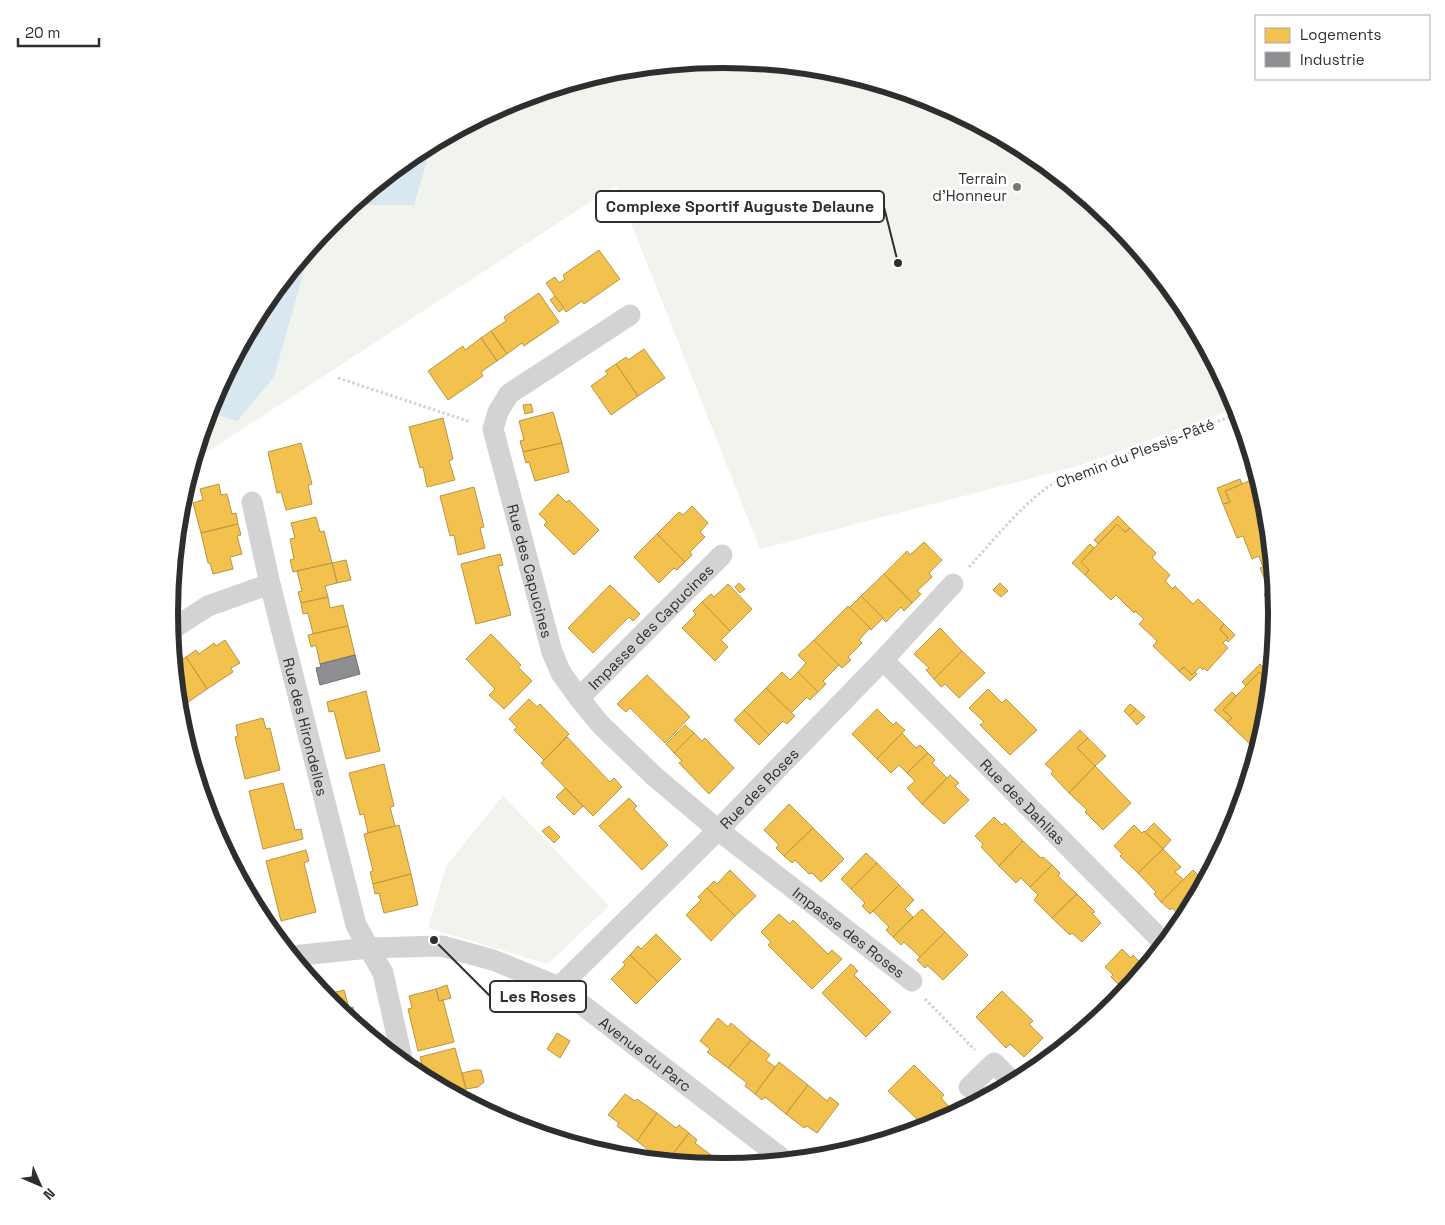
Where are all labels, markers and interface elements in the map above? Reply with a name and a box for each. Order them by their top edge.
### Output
scale bar [18,15,99,47]
legend [1255,15,1430,80]
text: 20 m [25,23,60,42]
text: Logements [1300,25,1382,44]
text: Industrie [1300,50,1365,69]
place label: Terrain d'Honneur [932,169,1007,205]
marker: Terrain d'Honneur [1011,181,1023,193]
callout: Complexe Sportif Auguste Delaune [596,191,884,222]
text: Complexe Sportif Auguste Delaune [606,196,874,217]
street label: Chemin du Plessis-Pâté [1053,414,1217,492]
street label: Rue des Capucines [504,502,557,640]
street label: Impasse des Capucines [584,560,717,693]
street label: Rue des Hirondelles [279,655,333,798]
street label: Rue des Roses [715,744,802,832]
street label: Rue des Dahlias [977,754,1070,848]
street label: Impasse des Roses [789,882,909,982]
callout: Les Roses [490,981,586,1012]
text: Les Roses [500,986,576,1007]
street label: Avenue du Parc [596,1012,696,1095]
north arrow [15,1160,65,1210]
text: N [40,1185,59,1204]

